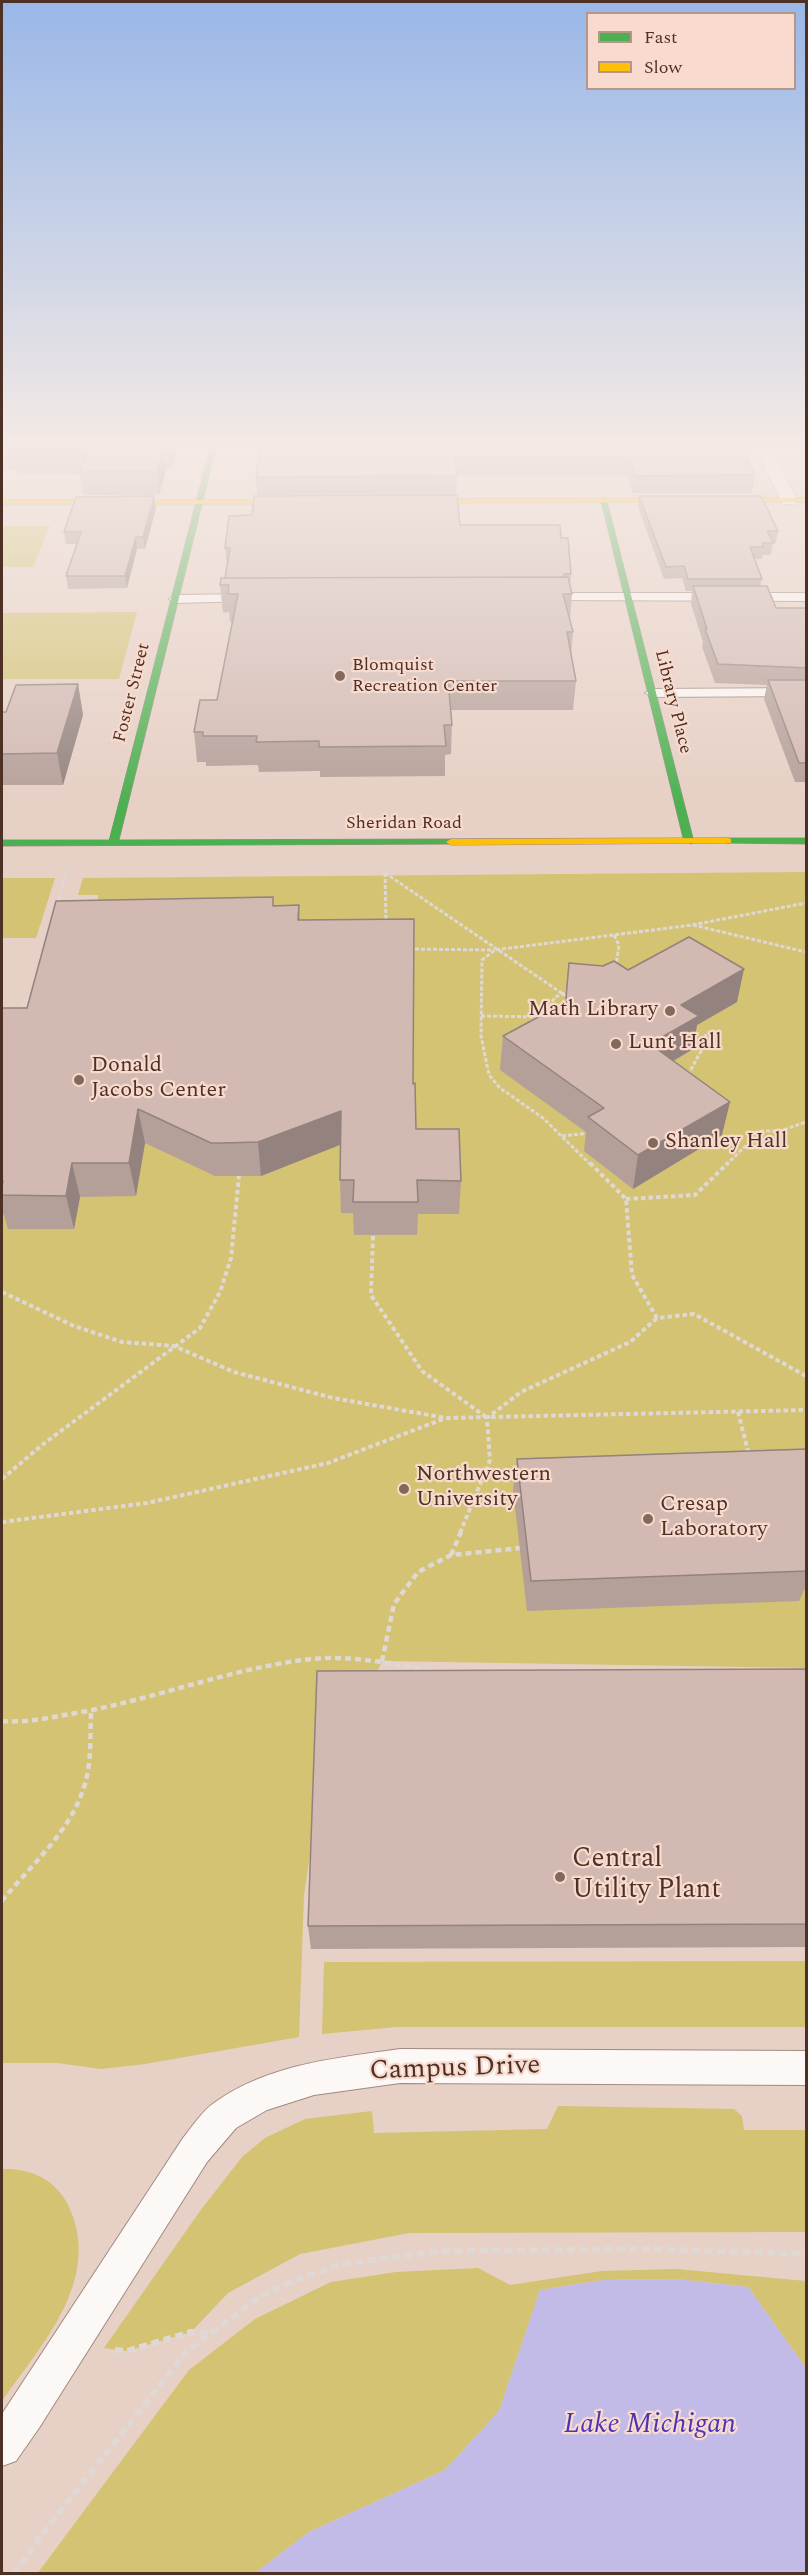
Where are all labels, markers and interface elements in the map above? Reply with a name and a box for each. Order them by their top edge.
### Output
legend [586,12,796,90]
text: Fast [644,24,677,51]
text: Slow [644,54,682,81]
street label: Foster Street [110,641,156,745]
street label: Library Place [649,648,695,756]
place label: Blomquist Recreation Center [352,655,497,698]
marker: Blomquist Recreation Center [333,669,347,683]
street label: Sheridan Road [346,813,462,835]
place label: Math Library [528,998,658,1024]
marker: Math Library [663,1004,677,1018]
place label: Lunt Hall [628,1031,722,1057]
marker: Lunt Hall [609,1037,623,1051]
place label: Donald Jacobs Center [91,1054,226,1106]
marker: Donald Jacobs Center [72,1073,86,1087]
place label: Shanley Hall [665,1130,788,1156]
marker: Shanley Hall [646,1136,660,1150]
place label: Northwestern University [416,1463,551,1514]
marker: Northwestern University [397,1482,411,1496]
place label: Cresap Laboratory [660,1493,768,1544]
marker: Cresap Laboratory [641,1512,655,1526]
place label: Central Utility Plant [572,1845,721,1908]
marker: Central Utility Plant [553,1870,567,1884]
street label: Campus Drive [369,2051,541,2089]
water label: Lake Michigan [564,2410,736,2444]

